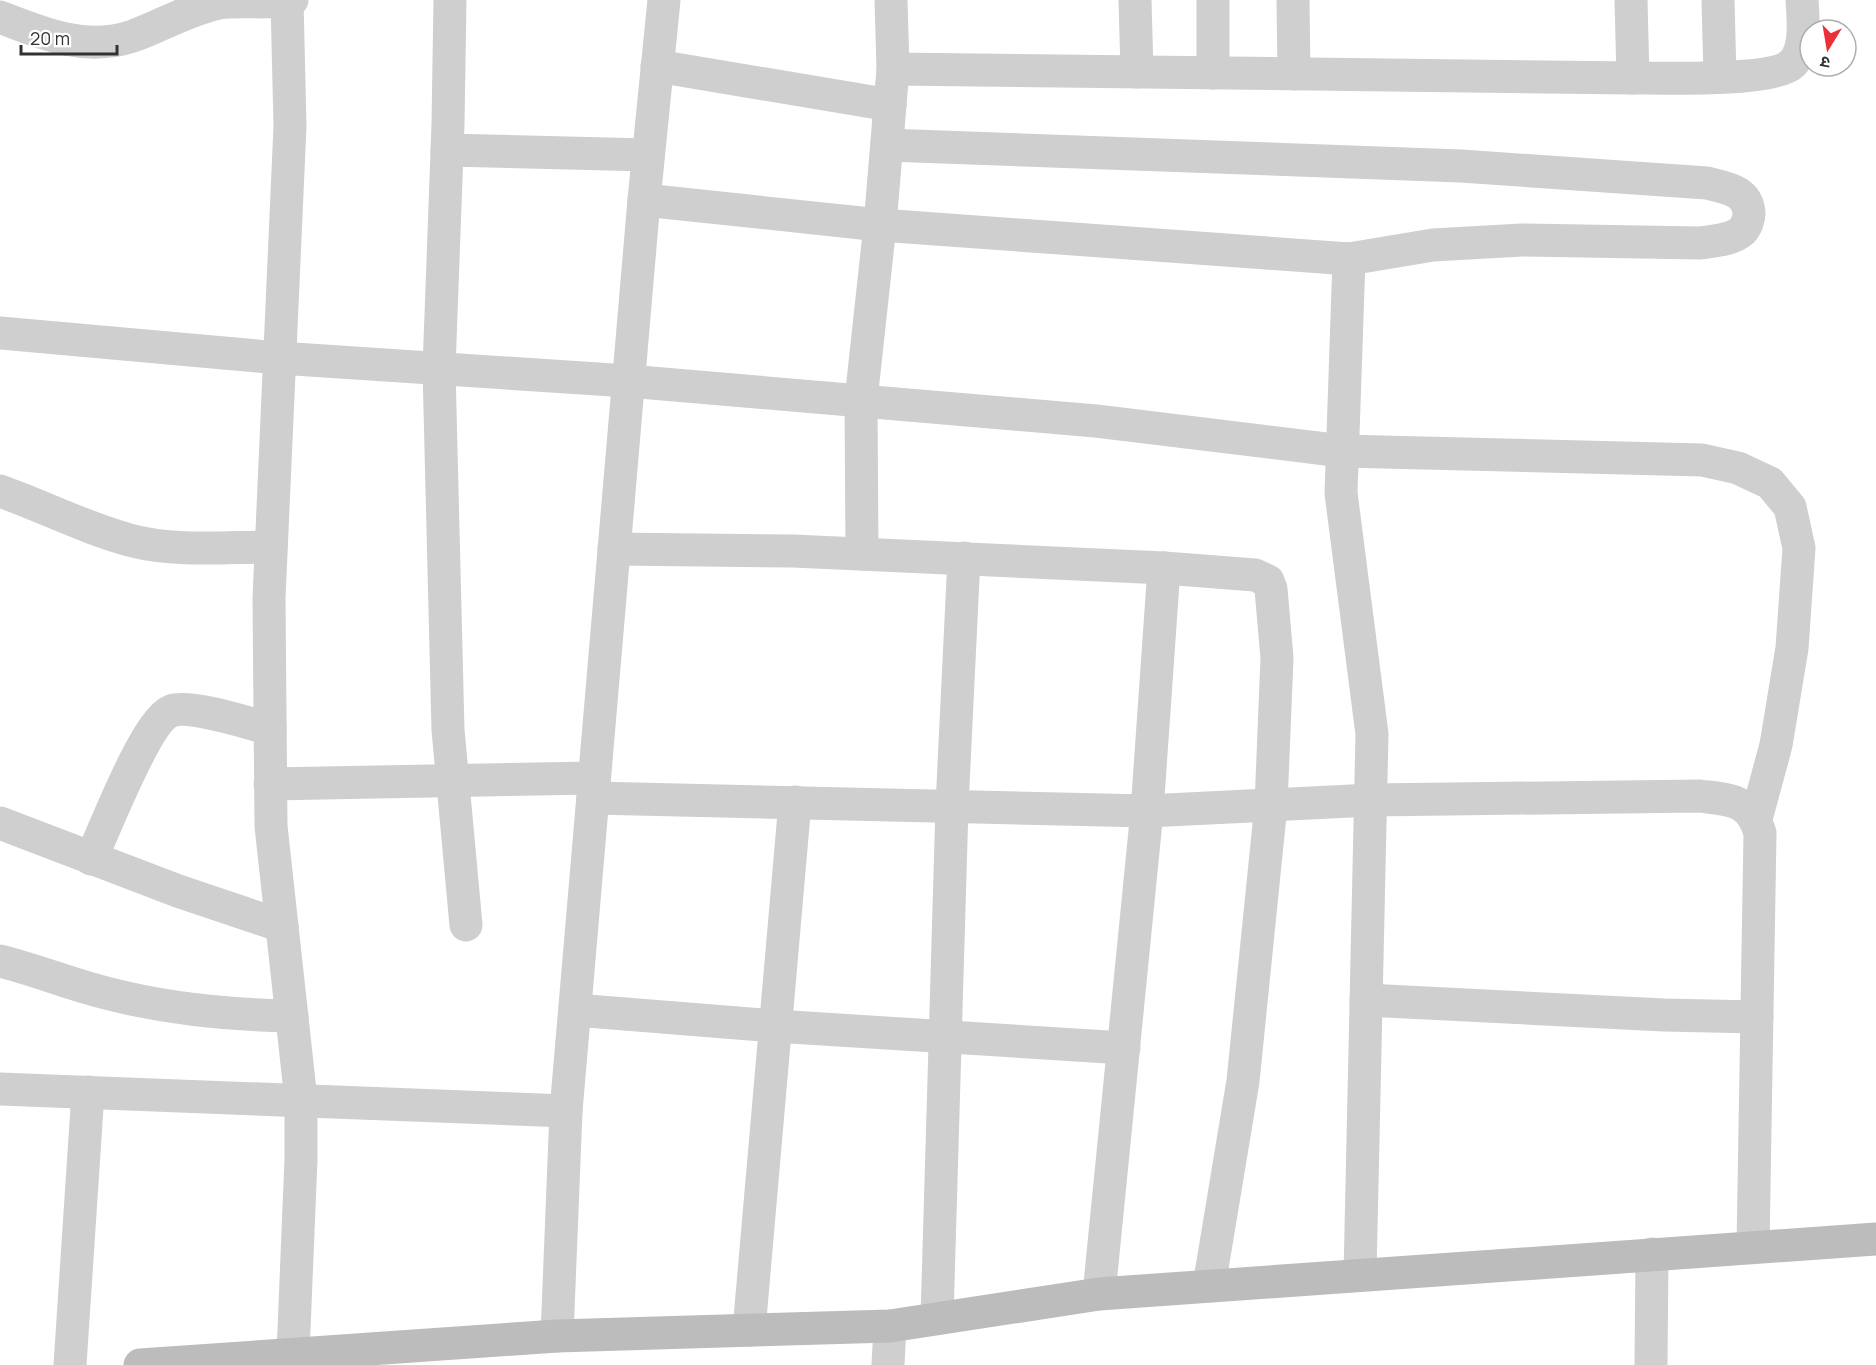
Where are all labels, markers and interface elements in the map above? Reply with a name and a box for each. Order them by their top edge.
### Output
scale bar [21,18,117,56]
north arrow [1798,18,1858,78]
text: 20 m [30,26,70,50]
text: उ [1818,51,1832,74]

